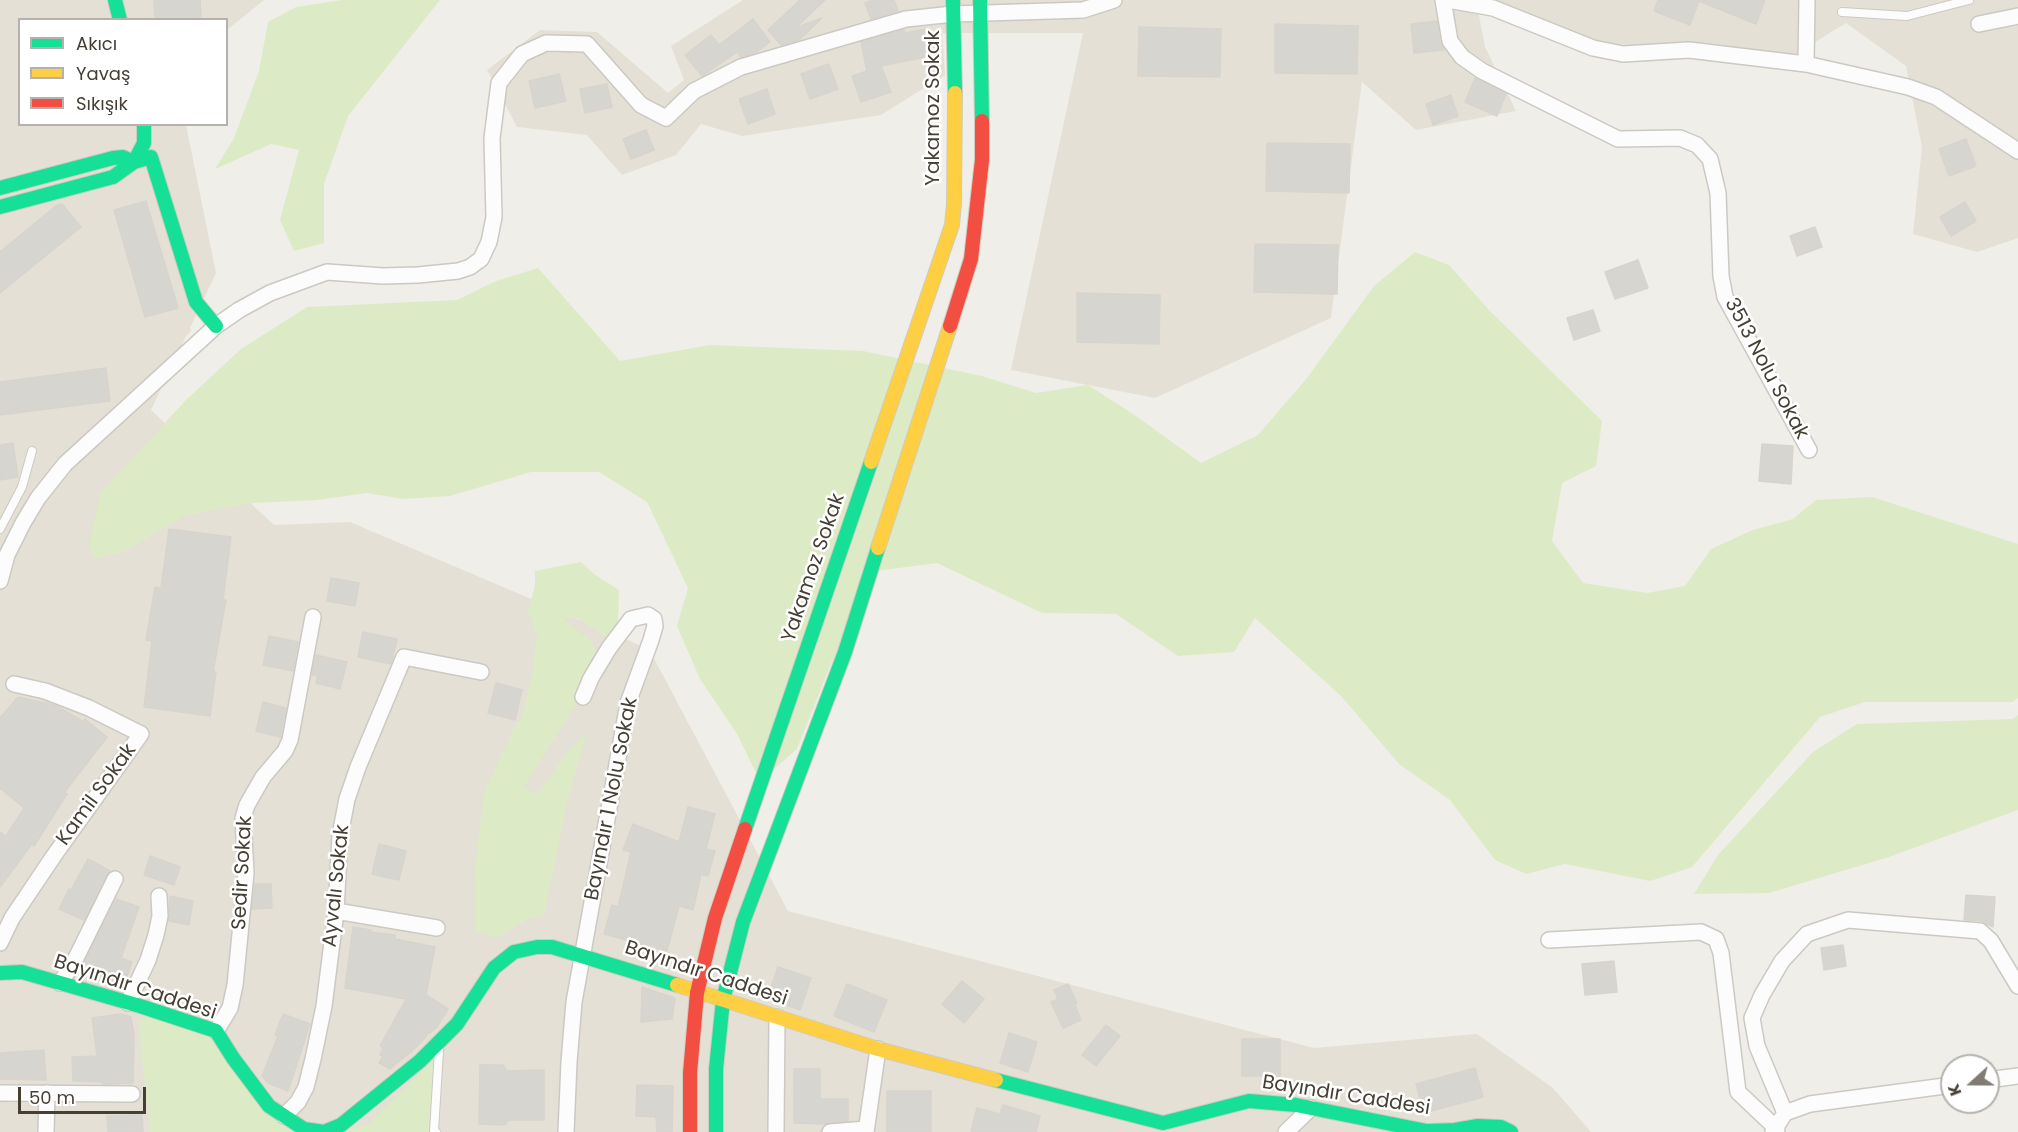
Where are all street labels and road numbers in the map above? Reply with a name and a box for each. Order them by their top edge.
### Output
street label: Yakamoz Sokak [922,30,946,186]
street label: 3513 Nolu Sokak [1719,294,1813,444]
street label: Yakamoz Sokak [777,491,851,645]
street label: Bayındır 1 Nolu Sokak [581,695,643,903]
street label: Kamil Sokak [52,739,142,851]
street label: Sedir Sokak [228,815,258,931]
street label: Ayvalı Sokak [319,823,355,949]
street label: Bayındır Caddesi [622,936,790,1012]
street label: Bayındır Caddesi [51,950,219,1026]
street label: Bayındır Caddesi [1260,1071,1432,1121]

